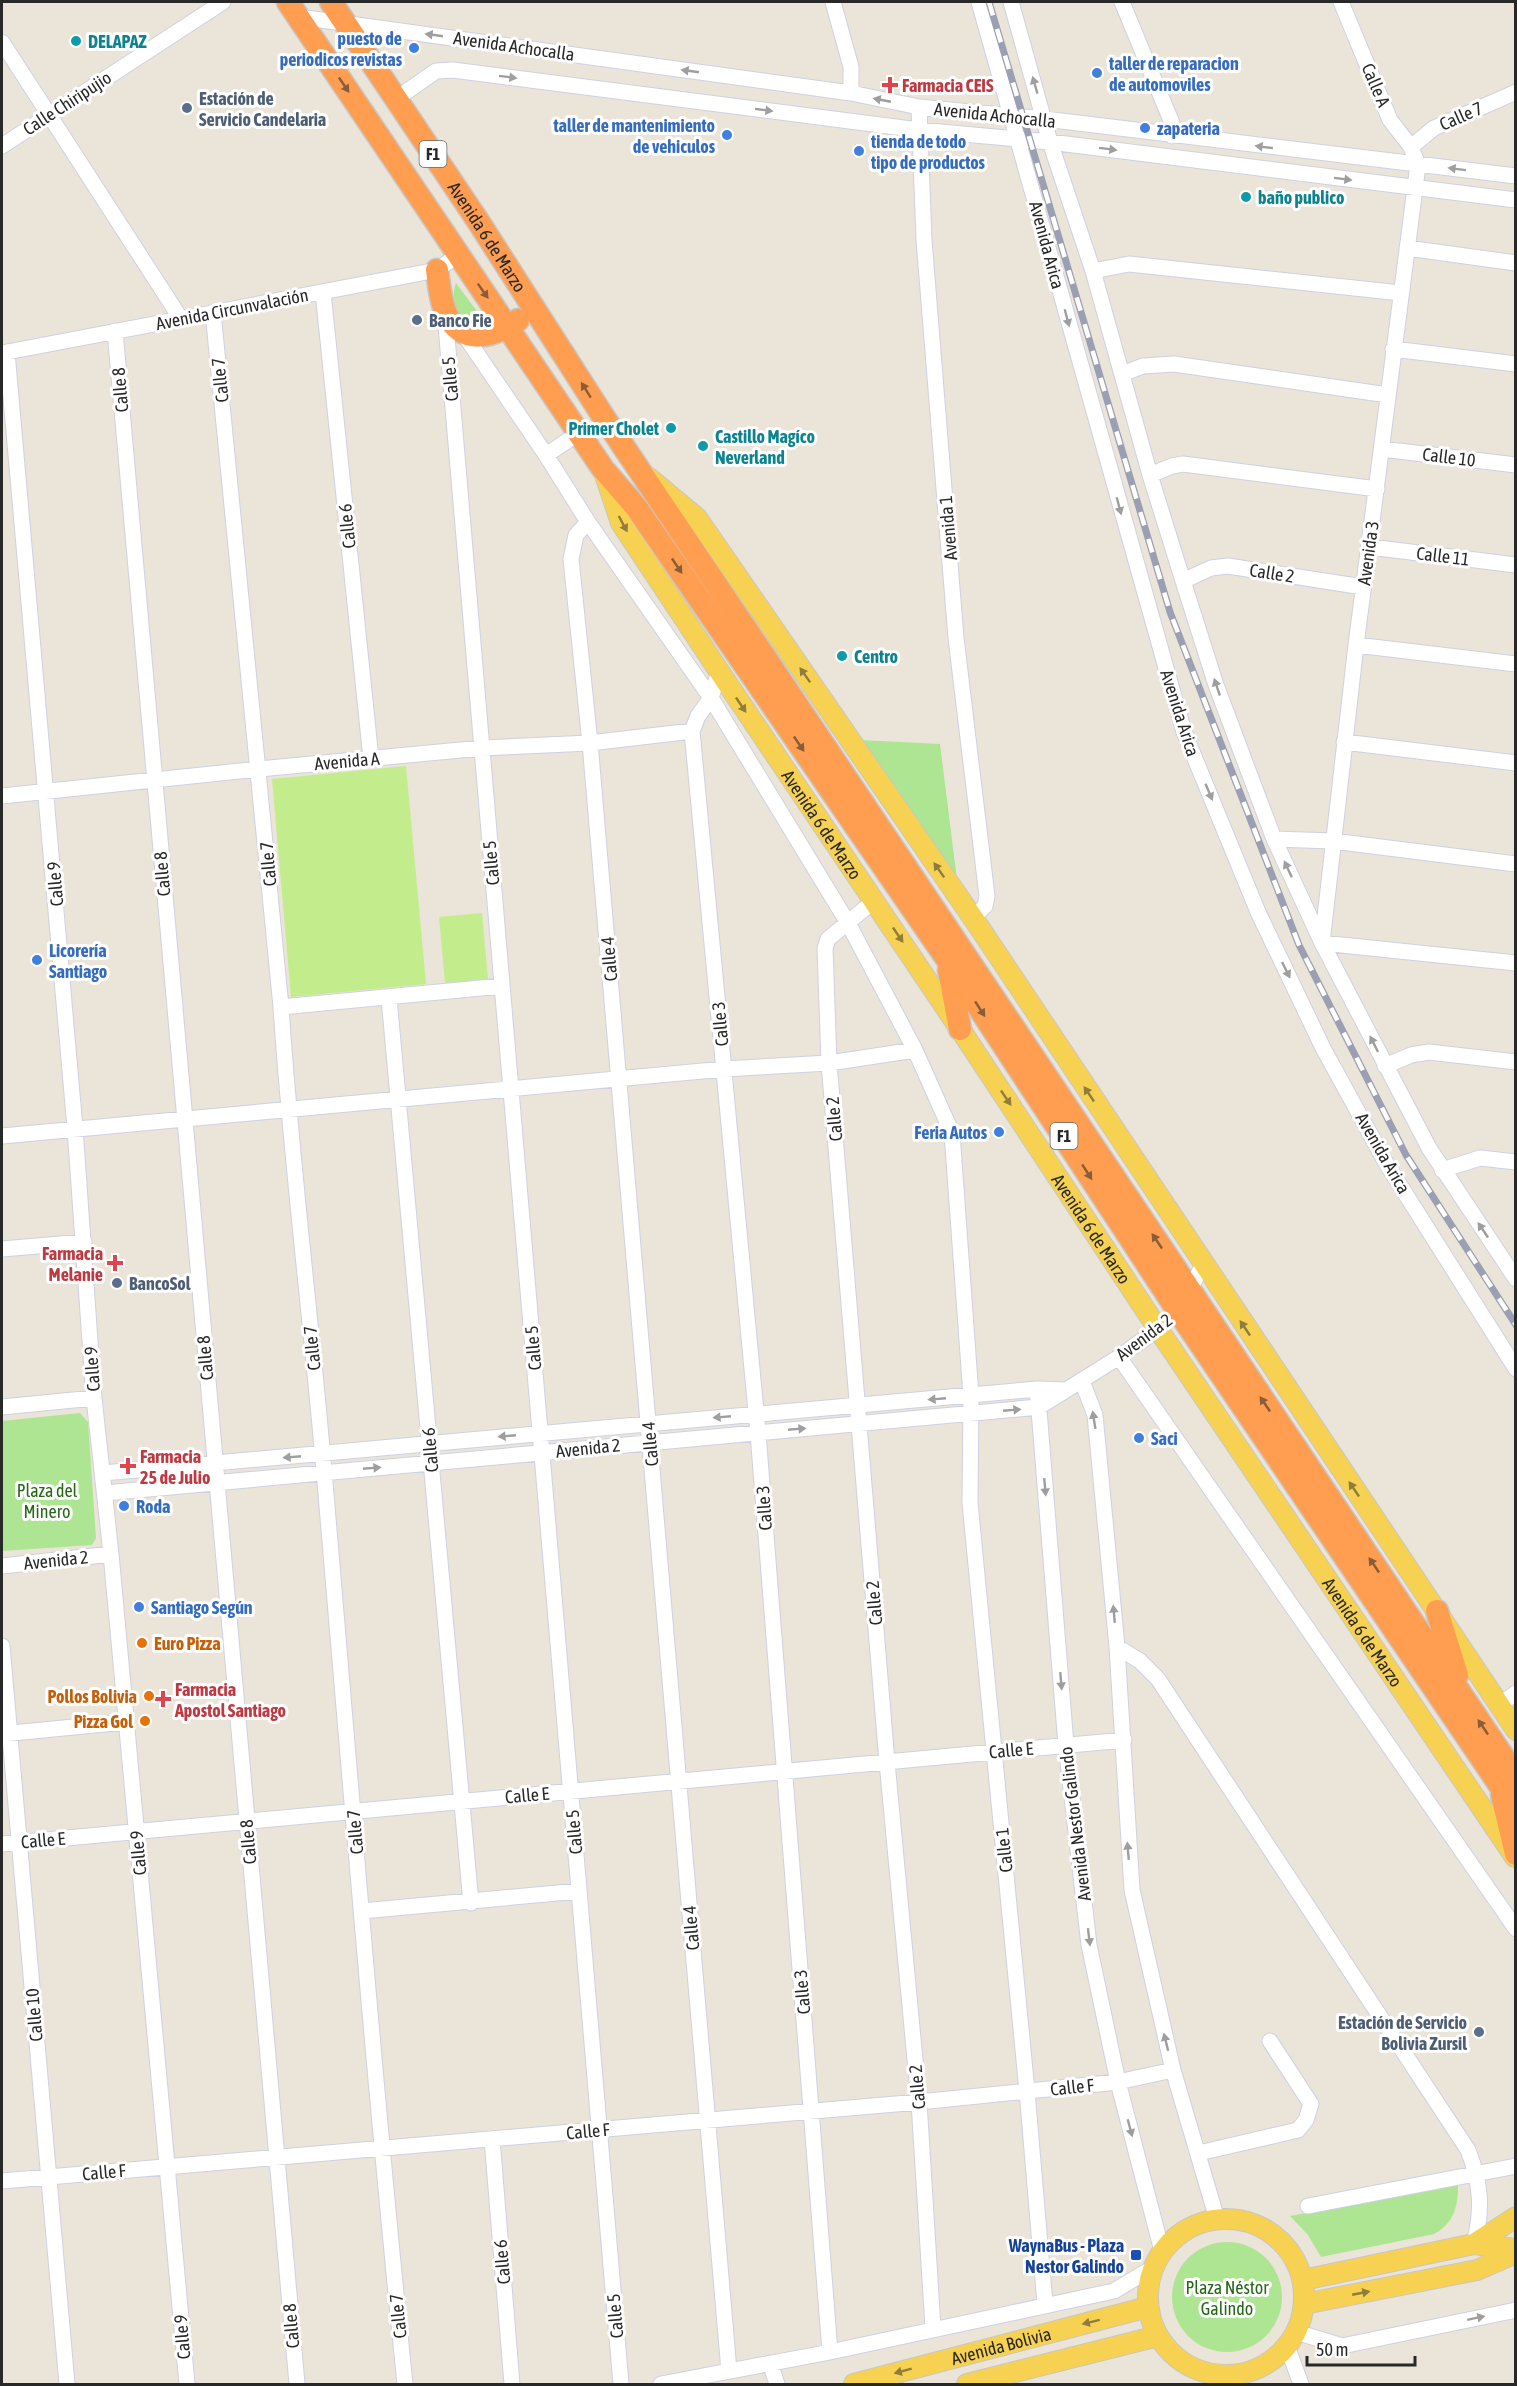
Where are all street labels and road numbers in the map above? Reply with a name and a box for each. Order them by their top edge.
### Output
street label: Avenida Achocalla [452,27,576,65]
street label: Calle A [1357,60,1395,110]
street label: Calle Chiripujio [19,67,115,139]
street label: Calle 7 [1436,97,1486,135]
street label: Avenida Achocalla [933,98,1057,132]
road number: F1 [420,141,446,167]
street label: Avenida 6 de Marzo [444,177,531,296]
street label: Avenida Arica [1025,199,1069,291]
street label: Avenida Circunvalación [154,284,310,334]
street label: Calle 5 [438,356,462,402]
street label: Calle 7 [207,357,233,403]
street label: Calle 8 [108,367,132,413]
street label: Calle 10 [1421,443,1477,471]
street label: Avenida 1 [935,495,961,561]
street label: Calle 6 [334,503,360,549]
street label: Avenida 3 [1353,519,1383,587]
street label: Calle 11 [1415,542,1471,570]
street label: Calle 2 [1248,559,1296,587]
street label: Avenida Arica [1156,667,1204,759]
street label: Avenida A [314,748,381,774]
street label: Avenida 6 de Marzo [778,766,866,883]
street label: Calle 5 [479,840,503,886]
street label: Calle 7 [256,841,280,887]
street label: Calle 8 [150,851,174,897]
street label: Calle 9 [43,861,67,907]
street label: Calle 4 [597,936,621,982]
street label: Calle 3 [708,1001,732,1047]
street label: Calle 2 [822,1096,846,1142]
street label: Avenida Arica [1351,1109,1415,1197]
road number: F1 [1050,1123,1078,1149]
street label: Avenida 6 de Marzo [1048,1170,1136,1287]
street label: Avenida 2 [1112,1309,1176,1365]
street label: Calle 7 [299,1325,325,1371]
street label: Calle 5 [521,1325,545,1371]
street label: Calle 8 [193,1335,217,1381]
street label: Calle 9 [80,1346,104,1392]
street label: Calle 4 [638,1421,662,1467]
street label: Calle 6 [418,1427,442,1473]
street label: Avenida 2 [555,1434,621,1462]
street label: Calle 3 [752,1485,776,1531]
street label: Avenida 2 [23,1546,89,1574]
street label: Avenida 6 de Marzo [1319,1573,1407,1691]
street label: Calle 2 [862,1580,886,1626]
street label: Calle E [988,1738,1034,1762]
street label: Avenida Nestor Galindo [1055,1746,1095,1902]
street label: Calle E [504,1783,550,1807]
street label: Calle 7 [343,1809,367,1855]
street label: Calle 5 [562,1809,586,1855]
street label: Calle 8 [236,1819,260,1865]
street label: Calle 1 [991,1827,1017,1873]
street label: Calle E [20,1828,66,1852]
street label: Calle 9 [126,1830,150,1876]
street label: Calle 4 [679,1905,703,1951]
street label: Calle 3 [790,1969,814,2015]
street label: Calle 10 [21,1987,47,2043]
street label: Calle 2 [905,2064,929,2110]
street label: Calle F [1049,2074,1096,2100]
street label: Calle F [565,2119,611,2143]
street label: Calle F [81,2160,127,2184]
street label: Calle 6 [490,2239,514,2285]
street label: Calle 7 [385,2293,411,2339]
street label: Calle 5 [603,2293,627,2339]
street label: Calle 8 [279,2303,303,2349]
street label: Calle 9 [170,2314,194,2360]
street label: Avenida Bolivia [949,2322,1053,2369]

